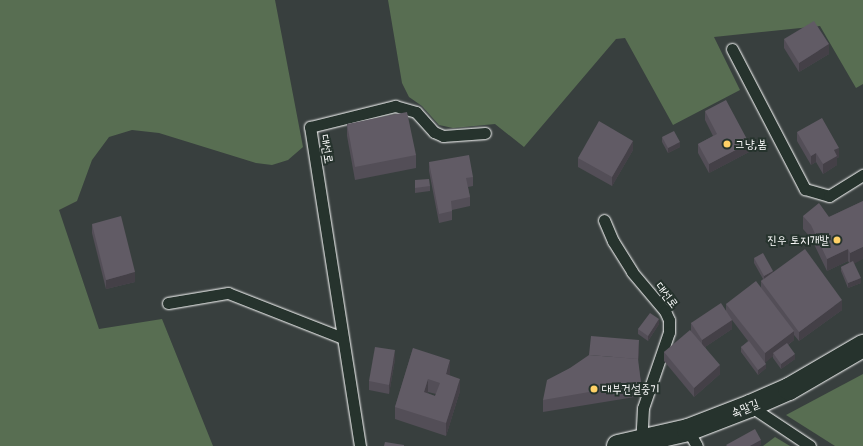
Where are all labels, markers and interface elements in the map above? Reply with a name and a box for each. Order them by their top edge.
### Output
street label: 대선로 [318,134,336,164]
place label: 그냥,봄 [735,137,767,151]
marker: 그냥,봄 [722,139,732,149]
place label: 진우 토지개발 [767,233,829,247]
marker: 진우 토지개발 [832,235,842,245]
street label: 대선로 [653,279,681,311]
place label: 대부건설중기 [602,382,660,396]
marker: 대부건설중기 [589,384,599,394]
street label: 속말길 [729,396,761,420]

